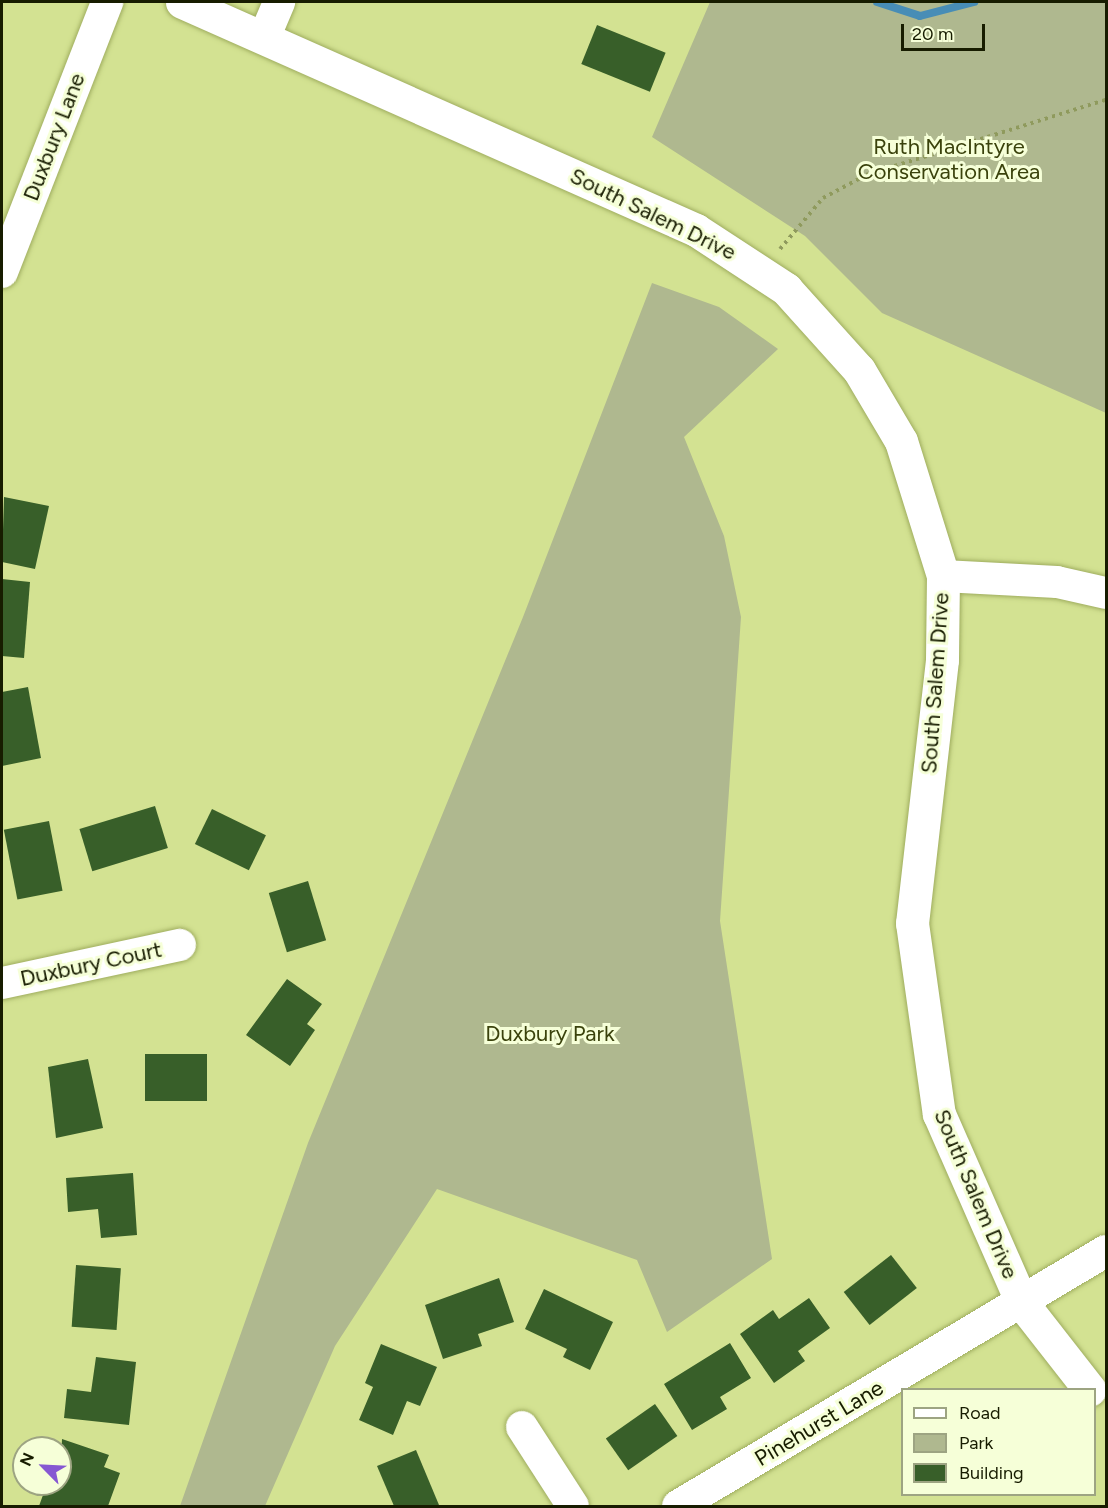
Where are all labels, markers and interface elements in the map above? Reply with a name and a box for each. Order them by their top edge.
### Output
scale bar [904,12,988,50]
text: 20 m [912,23,953,45]
street label: Duxbury Lane [18,70,90,204]
park label: Ruth MacIntyre Conservation Area [858,133,1040,184]
street label: South Salem Drive [566,162,740,266]
street label: South Salem Drive [916,592,954,774]
street label: Duxbury Court [18,936,164,992]
park label: Duxbury Park [485,1021,615,1047]
street label: South Salem Drive [928,1105,1024,1283]
street label: Pinehurst Lane [750,1374,888,1472]
legend [901,1388,1096,1496]
text: Road [959,1402,1000,1424]
text: Park [959,1432,993,1454]
north arrow [12,1436,72,1496]
text: N [16,1450,38,1469]
text: Building [959,1462,1024,1484]

